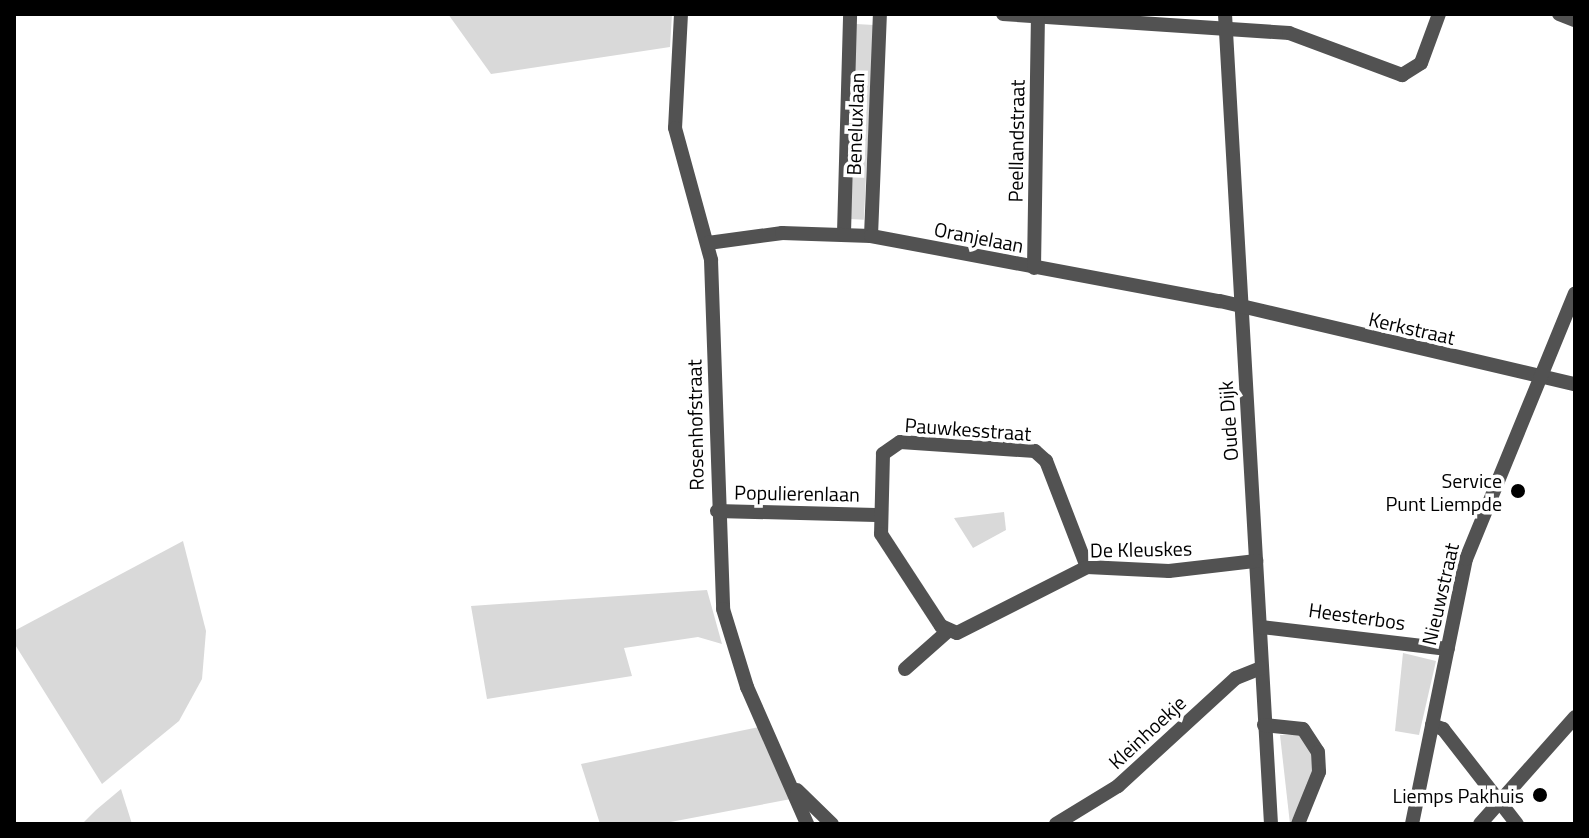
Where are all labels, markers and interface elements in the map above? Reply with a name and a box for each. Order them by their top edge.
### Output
street label: Beneluxlaan [841,72,869,176]
street label: Peellandstraat [1003,79,1029,203]
street label: Oranjelaan [932,217,1026,257]
street label: Kerkstraat [1366,306,1458,350]
street label: Rosenhofstraat [682,359,708,491]
street label: Oude Dijk [1213,380,1243,462]
street label: Pauwkesstraat [904,413,1032,445]
place label: Service Punt Liempde [1385,468,1502,515]
street label: Populierenlaan [734,480,860,506]
marker: Service Punt Liempde [1509,482,1527,500]
street label: De Kleuskes [1090,536,1192,562]
street label: Nieuwstraat [1417,541,1463,647]
street label: Heesterbos [1307,597,1407,635]
street label: Kleinhoekje [1103,690,1191,774]
place label: Liemps Pakhuis [1393,783,1524,807]
marker: Liemps Pakhuis [1531,786,1549,804]

